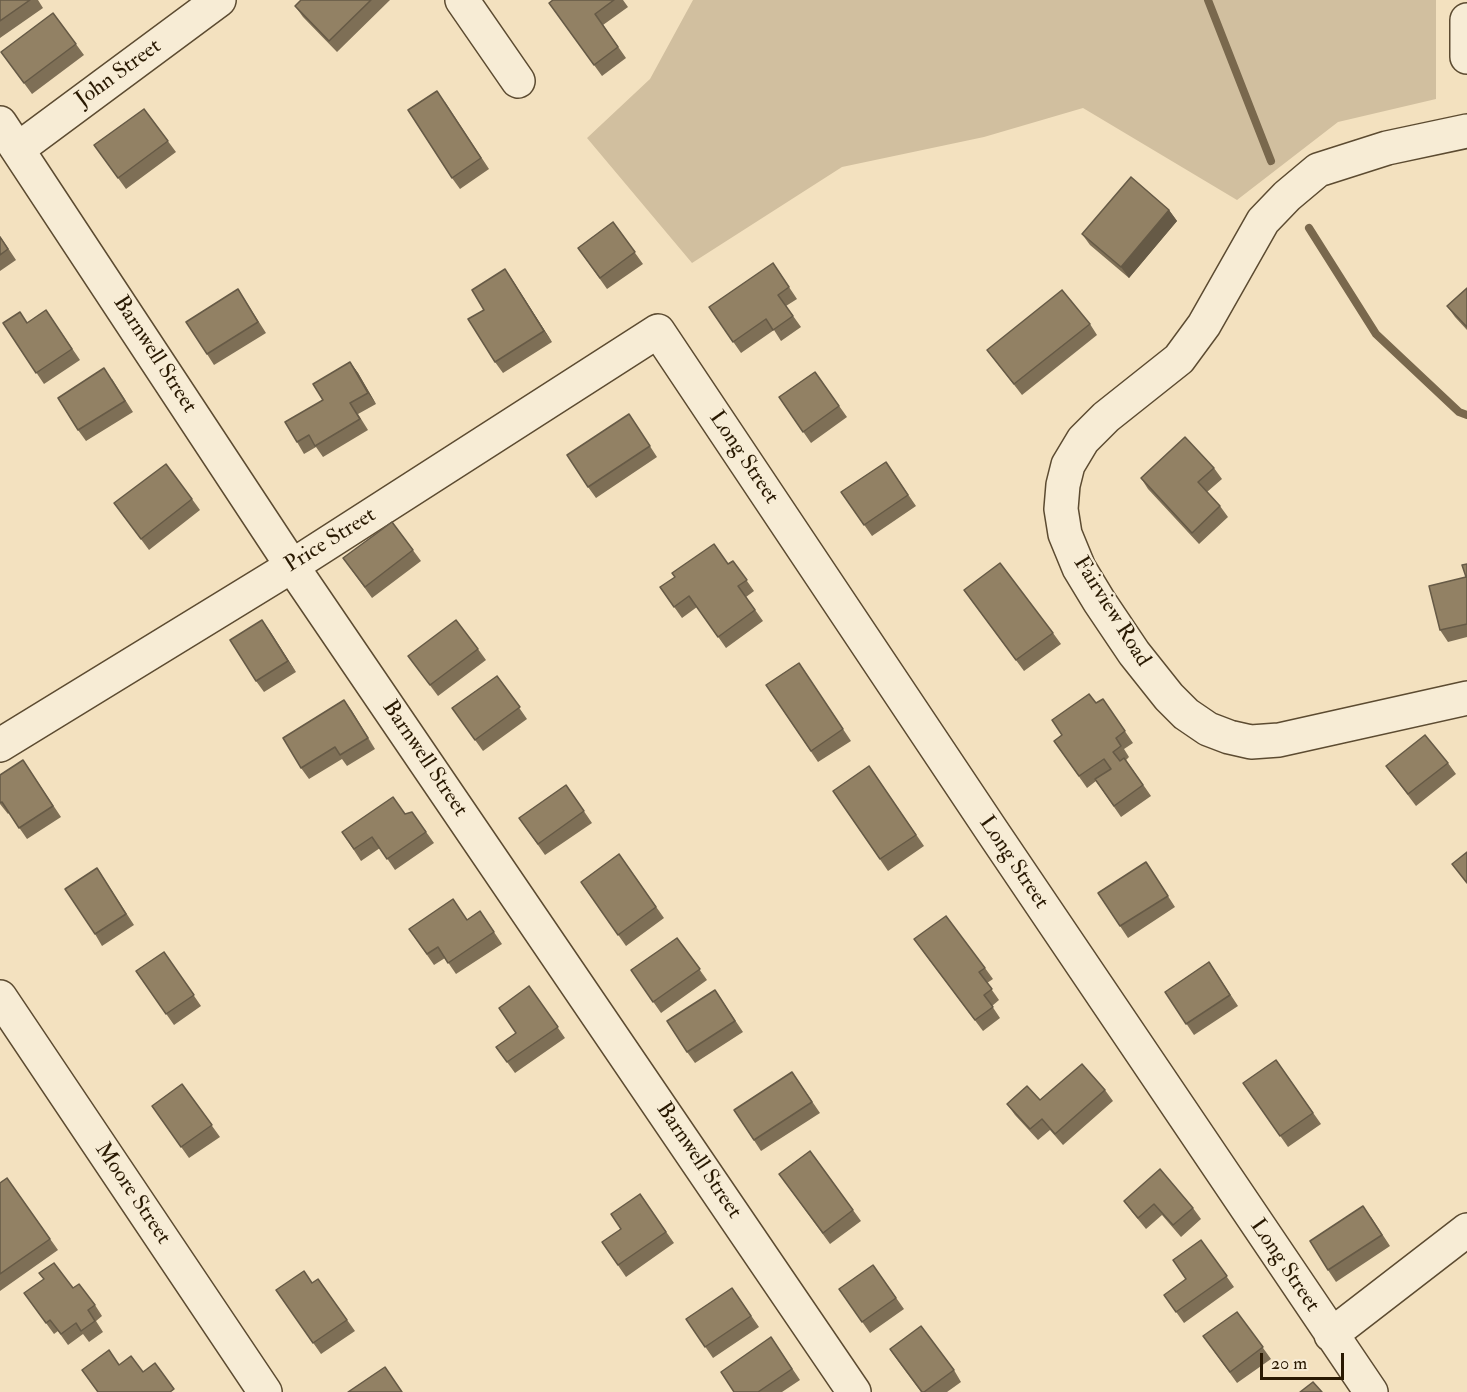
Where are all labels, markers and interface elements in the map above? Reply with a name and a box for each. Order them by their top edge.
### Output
street label: John Street [71,34,167,114]
street label: Barnwell Street [106,292,202,418]
street label: Long Street [702,406,784,510]
street label: Price Street [281,503,381,579]
street label: Fairview Road [1067,552,1155,672]
street label: Barnwell Street [376,696,472,822]
street label: Long Street [972,811,1054,915]
street label: Barnwell Street [650,1098,746,1224]
street label: Moore Street [88,1138,176,1250]
street label: Long Street [1243,1214,1325,1318]
scale bar [1263,1341,1347,1379]
text: 20 m [1271,1352,1307,1375]

